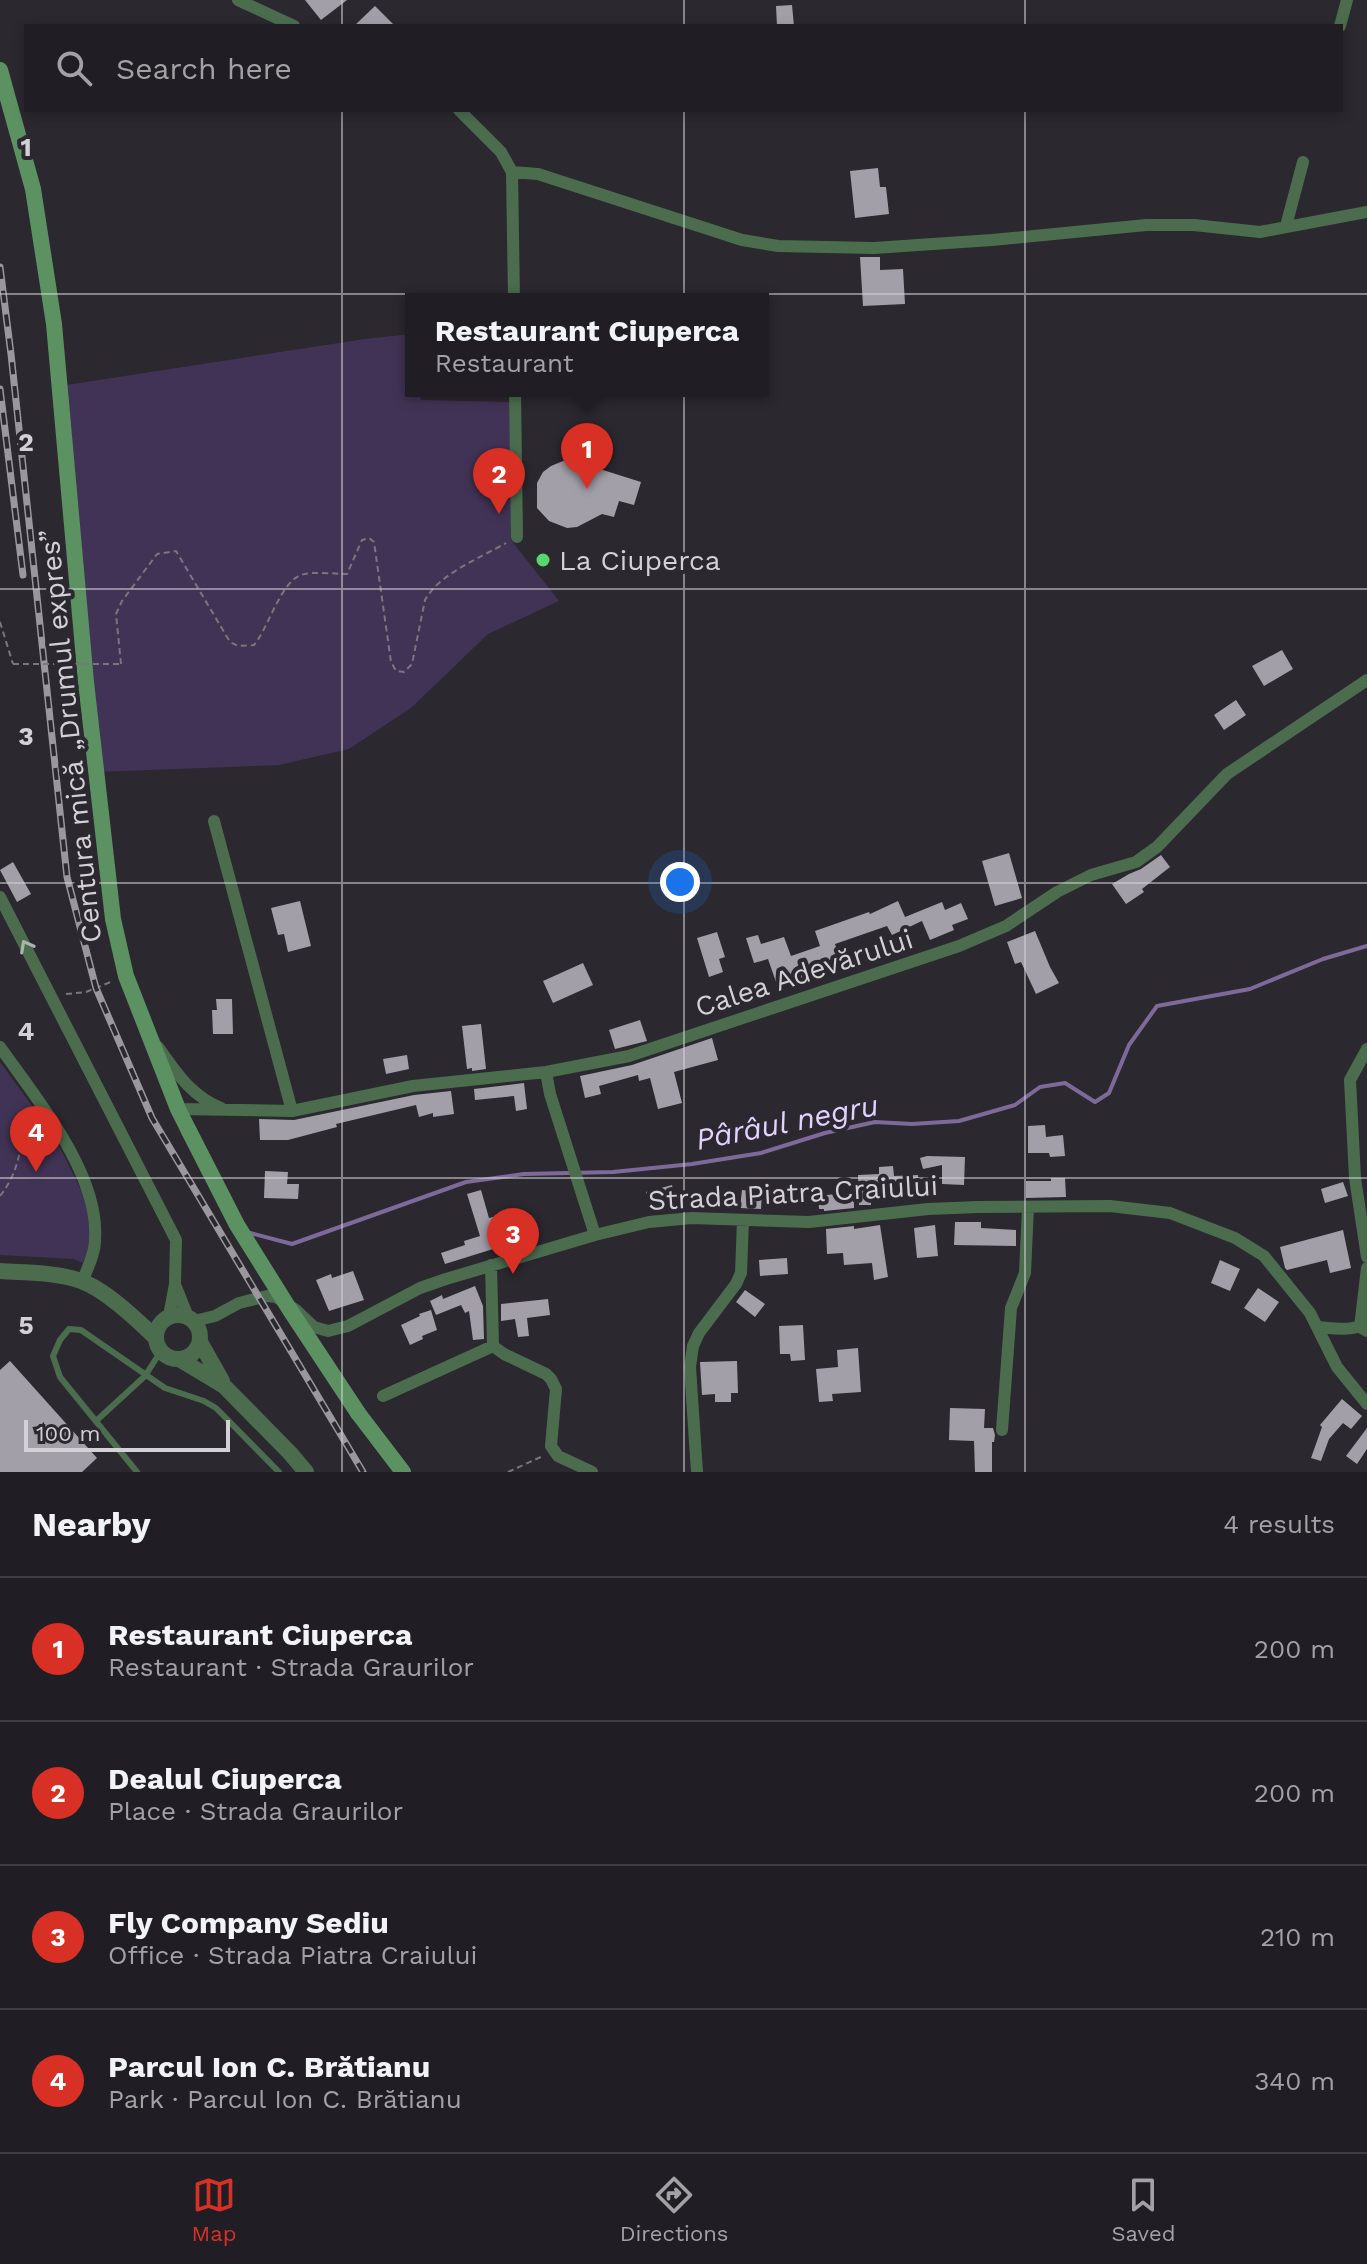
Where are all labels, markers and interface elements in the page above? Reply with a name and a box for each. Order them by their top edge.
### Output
search box [24,24,1343,112]
icon: search [52,46,96,90]
text: Search here [116,51,292,86]
text: 1 [20,132,32,162]
popup [405,293,769,397]
text: Restaurant Ciuperca [435,313,739,348]
text: Restaurant [435,348,574,378]
pin: 1 [561,423,613,489]
text: 2 [18,427,34,457]
pin: 2 [473,448,525,514]
street label: Centura mică „Drumul expres” [32,528,108,944]
place label: La Ciuperca [559,544,721,577]
marker: La Ciuperca [534,551,552,569]
text: 3 [18,721,34,751]
your location [660,862,700,902]
street label: Calea Adevărului [691,922,917,1024]
one-way arrow [20,940,35,954]
text: 4 [18,1016,35,1046]
water label: Pârâul negru [693,1087,881,1157]
pin: 4 [10,1106,62,1172]
street label: Strada Piatra Craiului [647,1169,939,1217]
pin: 3 [487,1208,539,1274]
text: 5 [18,1310,34,1340]
scale bar [24,1416,230,1452]
text: 100 m [36,1421,100,1446]
text: Nearby [32,1504,151,1544]
text: 4 results [1223,1509,1335,1539]
text: Restaurant Ciuperca [108,1617,412,1652]
text: 1 [52,1634,64,1664]
text: 200 m [1254,1634,1335,1664]
text: Restaurant · Strada Graurilor [108,1652,474,1682]
text: Dealul Ciuperca [108,1761,342,1796]
text: 2 [50,1778,66,1808]
text: 200 m [1254,1778,1335,1808]
text: Place · Strada Graurilor [108,1796,403,1826]
text: Fly Company Sediu [108,1905,389,1940]
text: 3 [50,1922,66,1952]
text: 210 m [1260,1922,1335,1952]
text: Office · Strada Piatra Craiului [108,1940,478,1970]
text: Parcul Ion C. Brătianu [108,2049,430,2084]
text: 4 [50,2066,66,2096]
text: 340 m [1254,2066,1335,2096]
text: Park · Parcul Ion C. Brătianu [108,2084,462,2114]
tab: Map [192,2173,236,2246]
tab: Directions [620,2173,728,2246]
tab: Saved [1112,2173,1175,2246]

